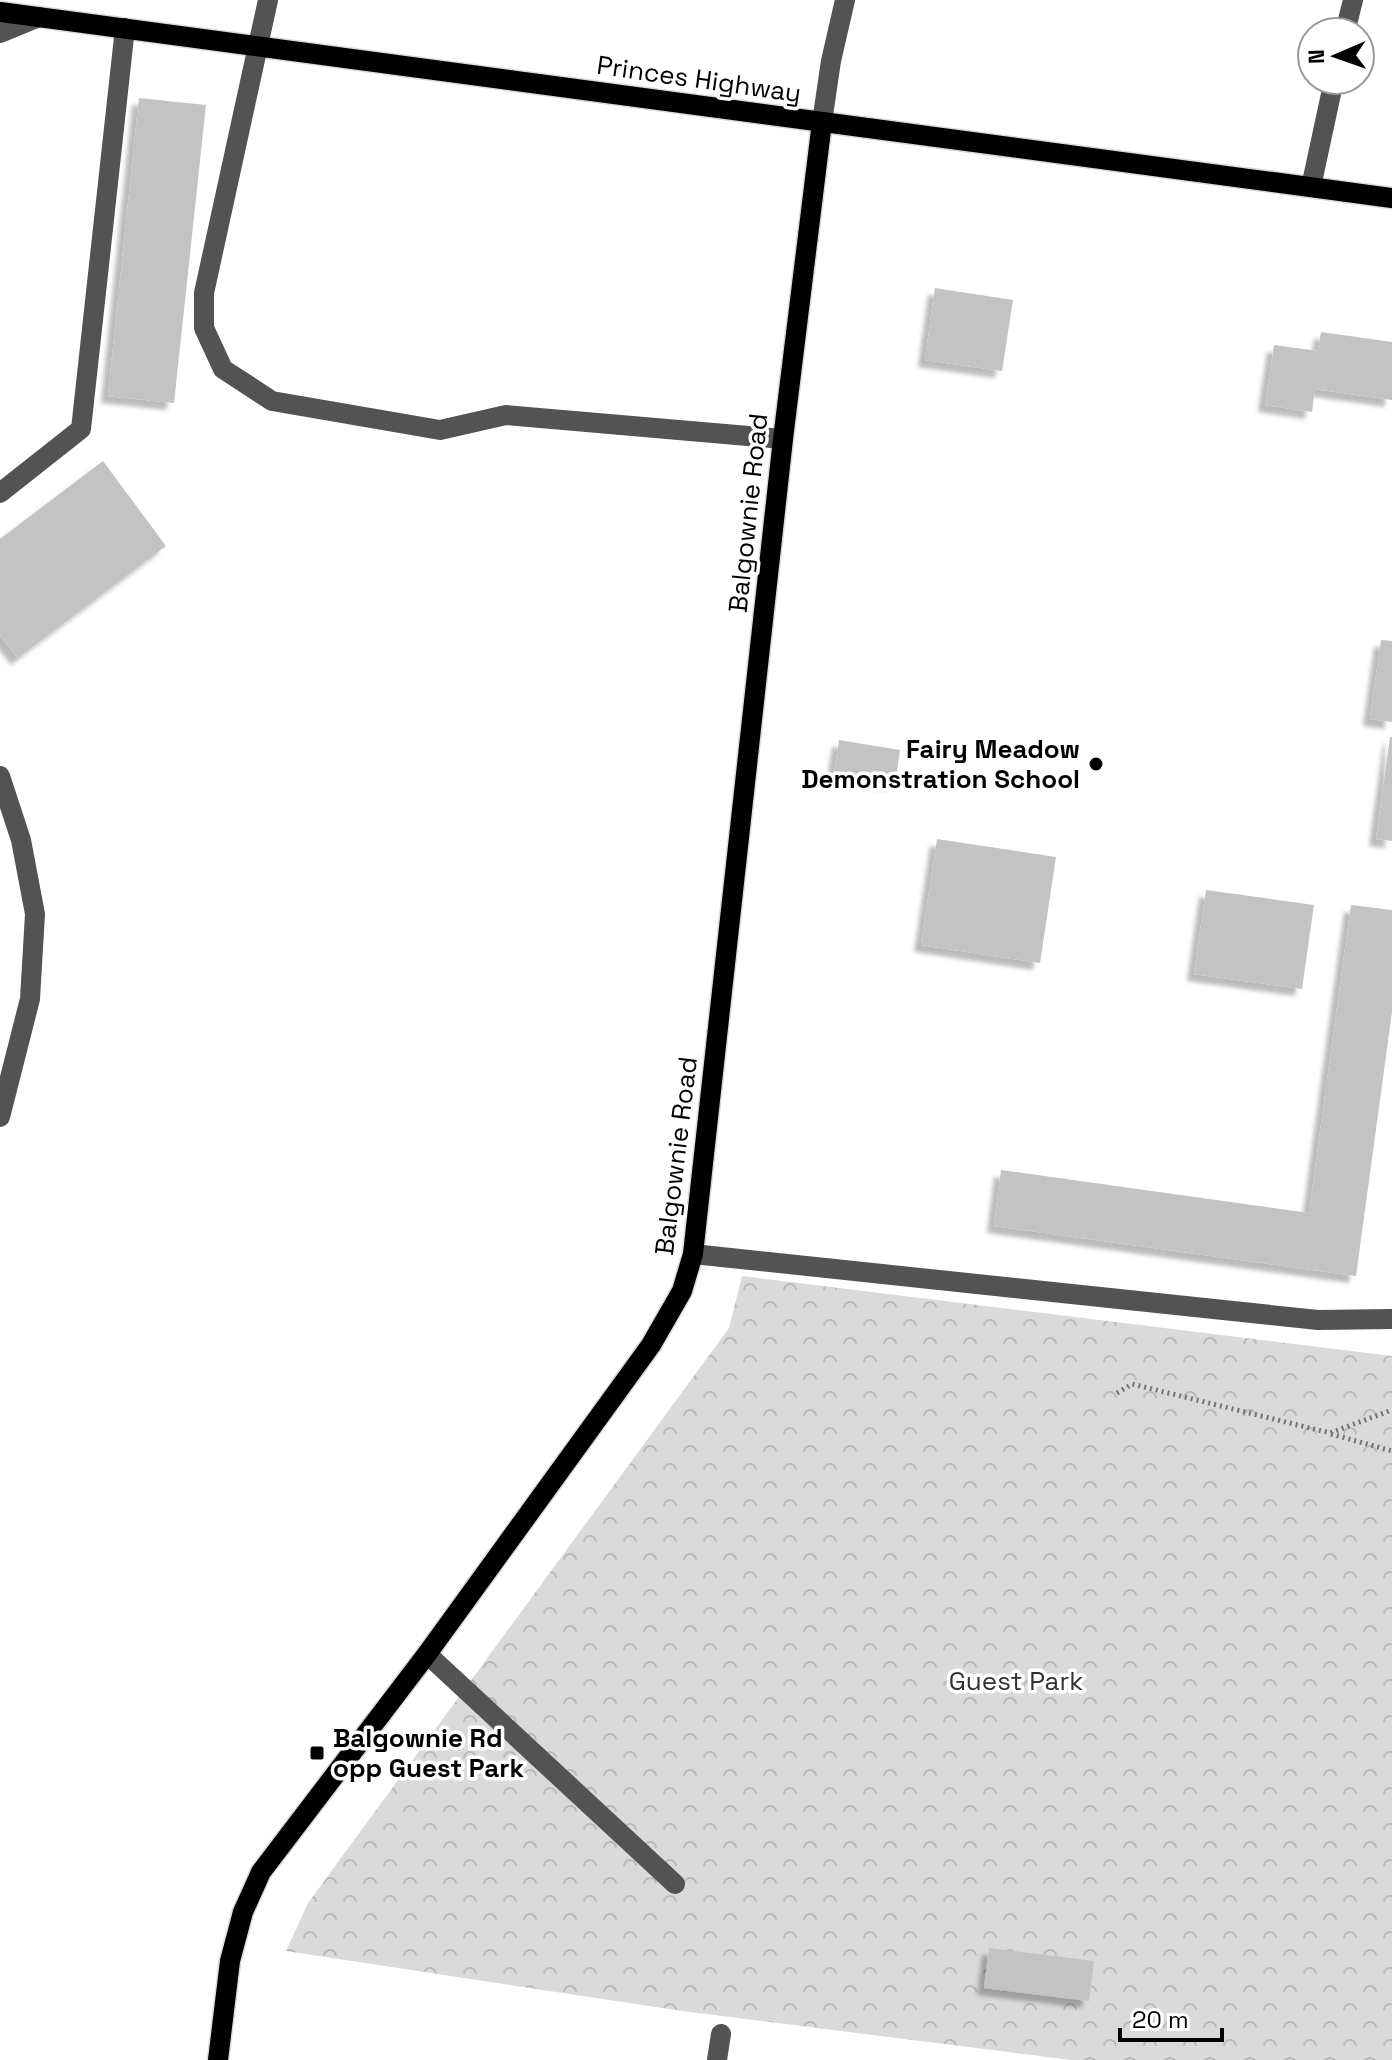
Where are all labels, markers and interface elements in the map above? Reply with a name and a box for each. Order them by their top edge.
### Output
north arrow [1296,16,1376,96]
street label: Princes Highway [595,48,803,110]
text: N [1302,49,1330,65]
street label: Balgownie Road [721,412,775,614]
place label: Fairy Meadow Demonstration School [801,732,1080,796]
marker: Fairy Meadow Demonstration School [1087,755,1105,773]
street label: Balgownie Road [647,1055,705,1257]
park label: Guest Park [949,1664,1083,1698]
place label: Balgownie Rd opp Guest Park [333,1721,525,1785]
marker: Balgownie Rd opp Guest Park [308,1744,326,1762]
scale bar [1120,1992,1222,2042]
text: 20 m [1132,2004,1189,2035]

